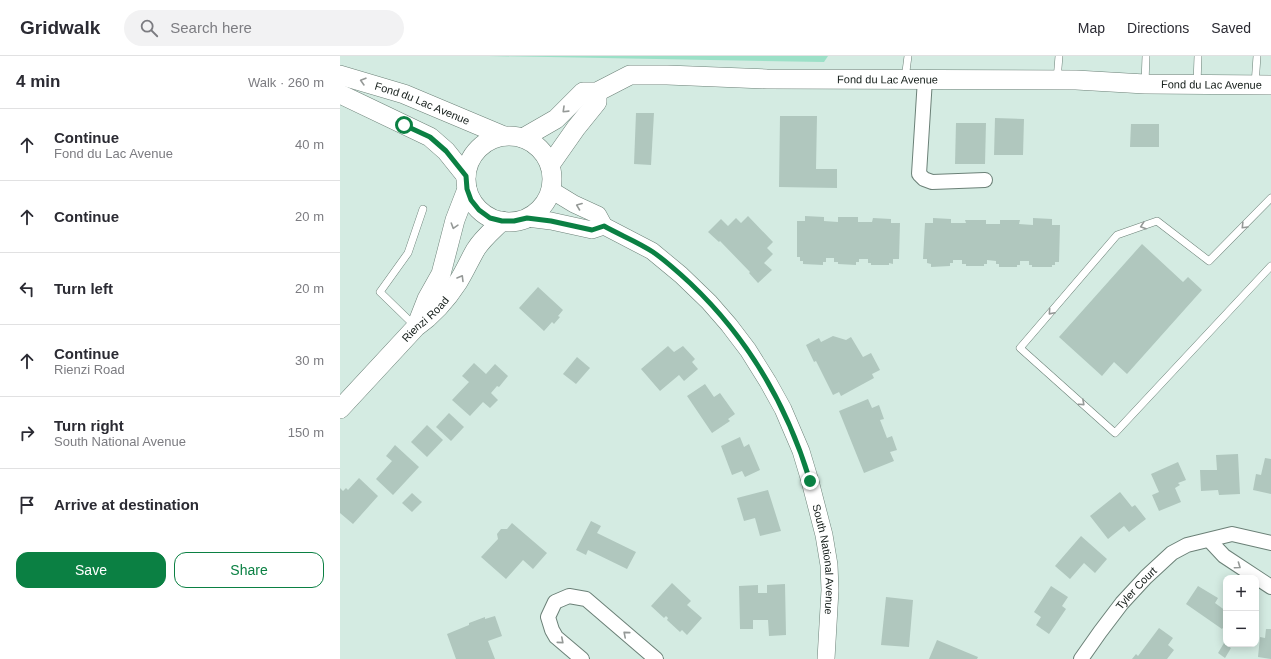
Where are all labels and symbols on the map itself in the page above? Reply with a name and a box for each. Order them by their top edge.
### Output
street label: Fond du Lac Avenue [837,73,938,86]
one-way arrow [359,78,366,86]
street label: Fond du Lac Avenue [1161,78,1262,91]
street label: Fond du Lac Avenue [373,80,471,127]
one-way arrow [562,105,570,113]
route start [395,116,413,134]
one-way arrow [576,203,583,211]
one-way arrow [1140,221,1147,229]
one-way arrow [1241,221,1249,229]
one-way arrow [450,222,459,229]
one-way arrow [456,275,463,282]
street label: Rienzi Road [399,294,451,344]
one-way arrow [1048,308,1055,315]
one-way arrow [1077,399,1084,406]
route end [801,472,819,490]
street label: South National Avenue [810,503,836,615]
one-way arrow [1234,561,1241,568]
street label: Tyler Court [1113,564,1159,612]
one-way arrow [623,631,631,639]
one-way arrow [556,637,563,644]

